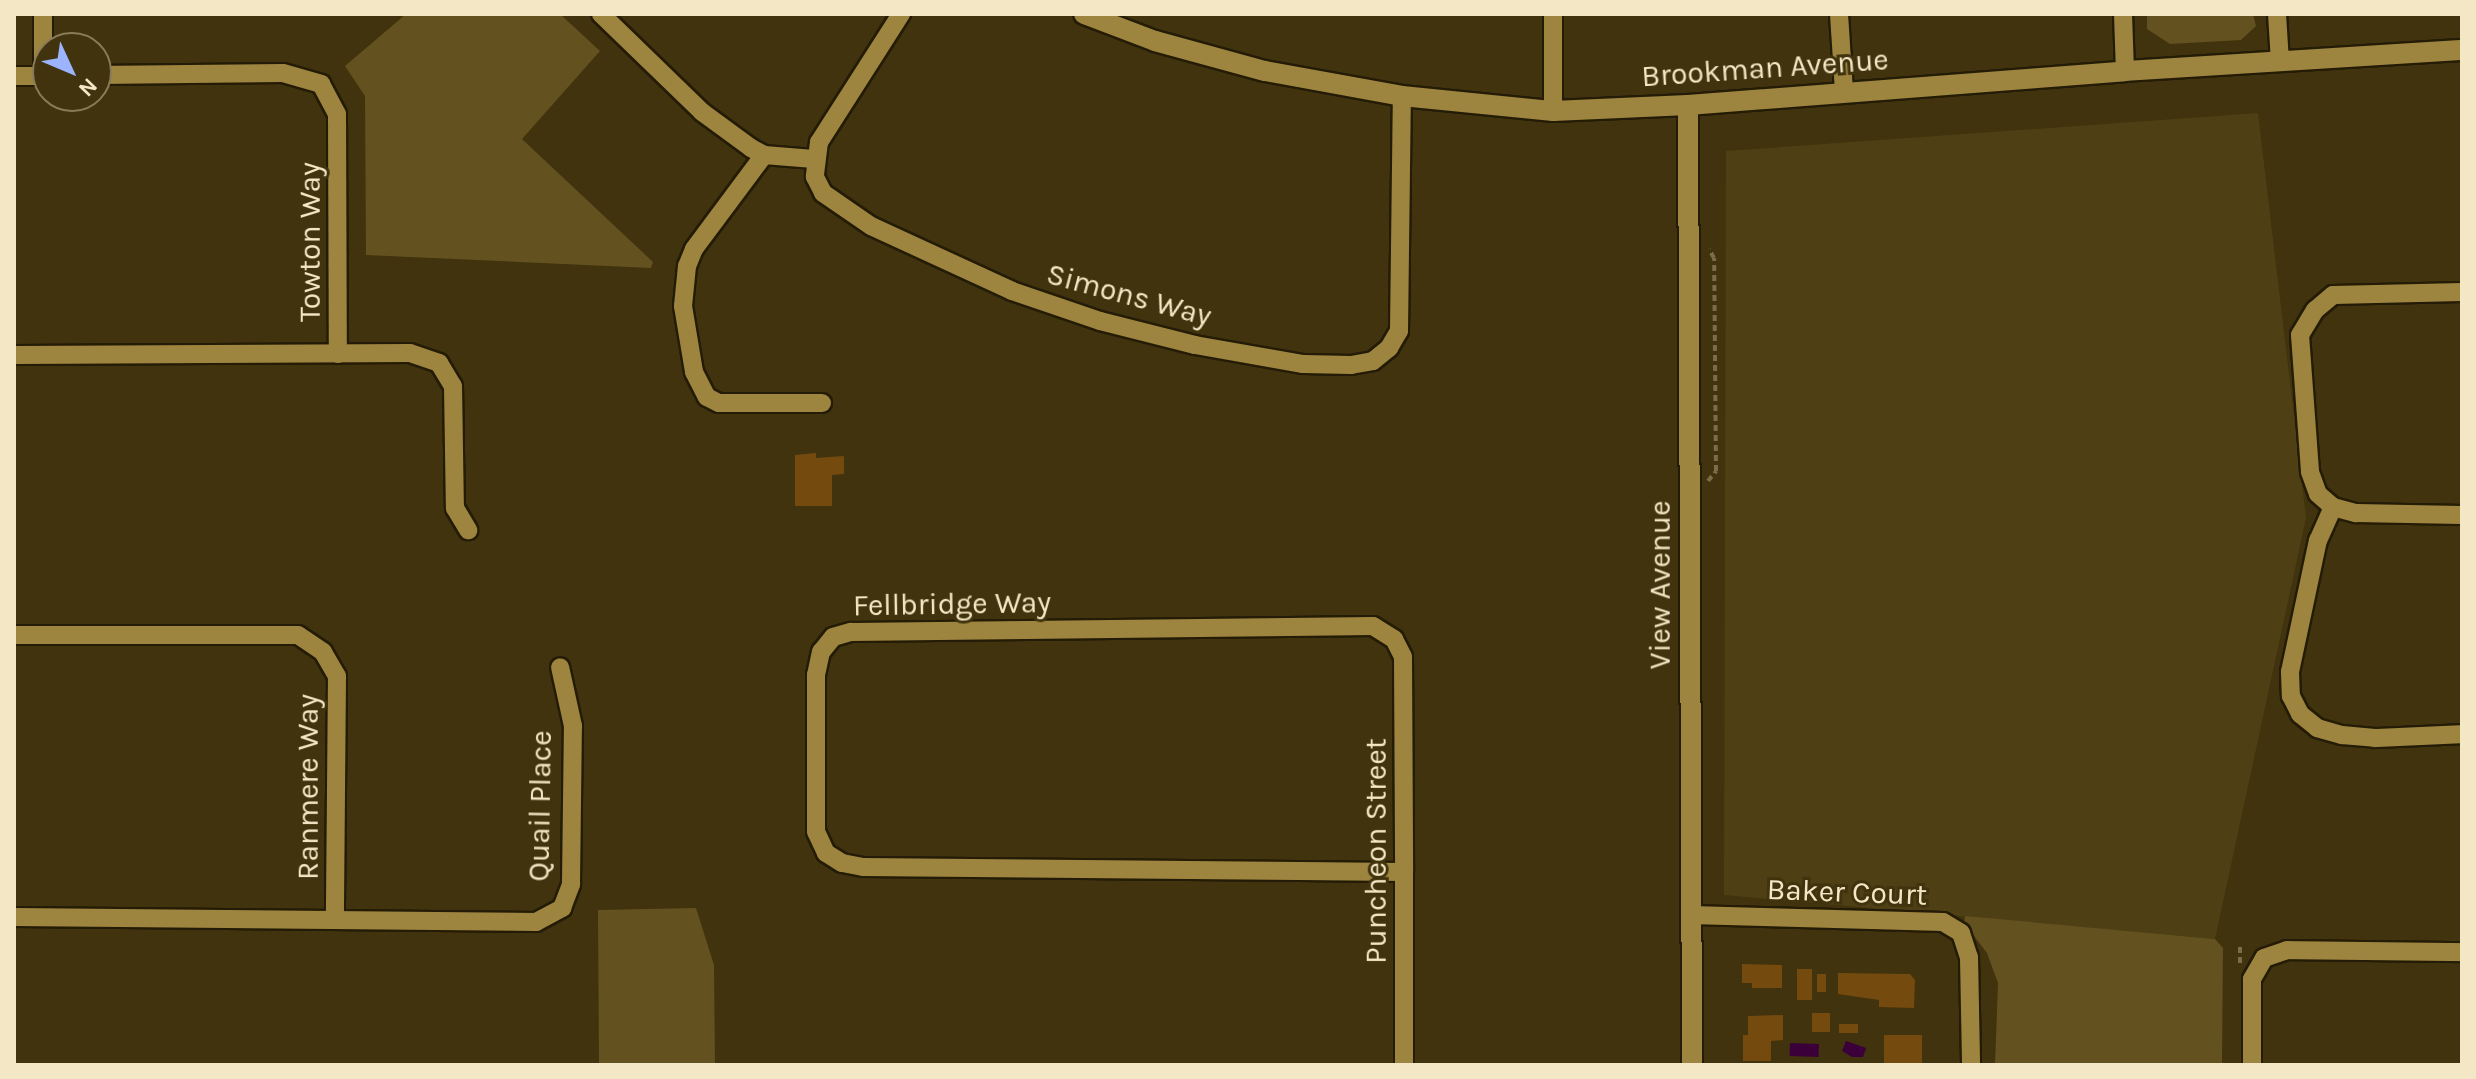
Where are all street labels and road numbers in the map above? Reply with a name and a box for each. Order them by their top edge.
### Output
street label: Brookman Avenue [1640,41,1890,95]
street label: Towton Way [292,162,328,322]
street label: Simons Way [1043,256,1215,334]
street label: View Avenue [1642,501,1678,669]
street label: Fellbridge Way [853,584,1051,624]
street label: Ranmere Way [290,694,326,880]
street label: Quail Place [521,730,559,882]
street label: Puncheon Street [1358,738,1394,964]
street label: Baker Court [1766,871,1928,913]

